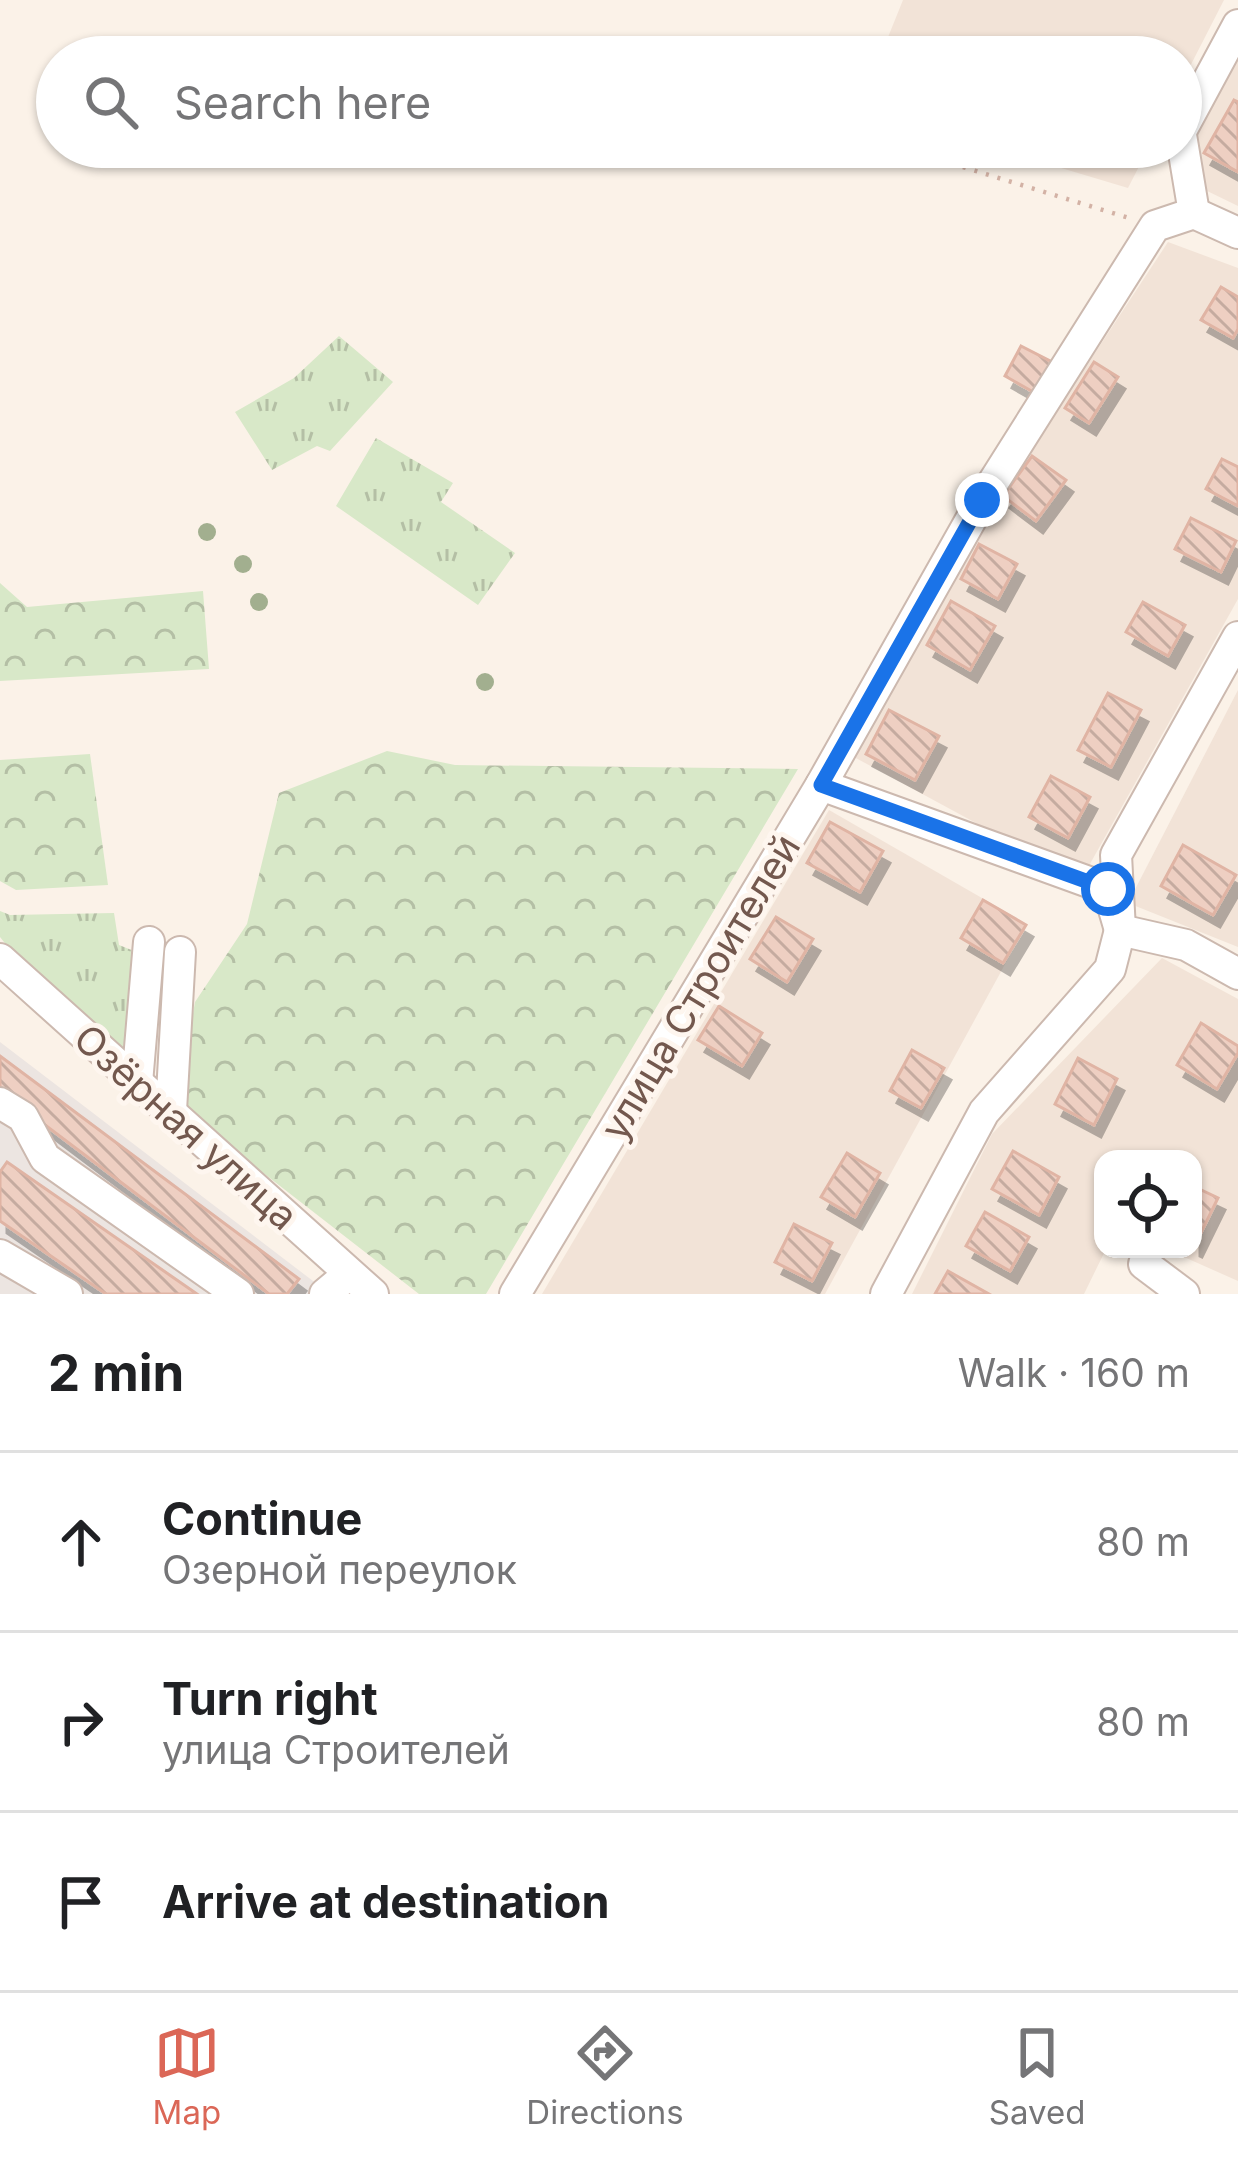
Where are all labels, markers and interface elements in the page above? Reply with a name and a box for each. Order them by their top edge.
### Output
search box [36,36,1202,168]
icon: search [78,69,144,135]
text: Search here [174,75,431,130]
route end [955,473,1009,527]
street label: улица Строителей [590,826,809,1148]
route start [1081,862,1135,916]
street label: Озёрная улица [65,1014,308,1239]
map controls [1094,1150,1202,1258]
button: locate [1094,1150,1202,1258]
text: 2 min [48,1342,184,1403]
text: Walk · 160 m [958,1349,1190,1396]
text: Continue [162,1491,362,1546]
icon: ahead [48,1509,114,1575]
text: 80 m [1096,1518,1190,1565]
text: Озерной переулок [162,1546,517,1593]
text: Turn right [162,1671,378,1726]
icon: right [48,1689,114,1755]
text: 80 m [1096,1698,1190,1745]
text: улица Строителей [162,1726,510,1773]
icon: arrive [48,1869,114,1935]
text: Arrive at destination [162,1874,609,1929]
tab: Map [153,2020,221,2132]
tab: Directions [526,2020,684,2132]
tab: Saved [989,2020,1085,2132]

